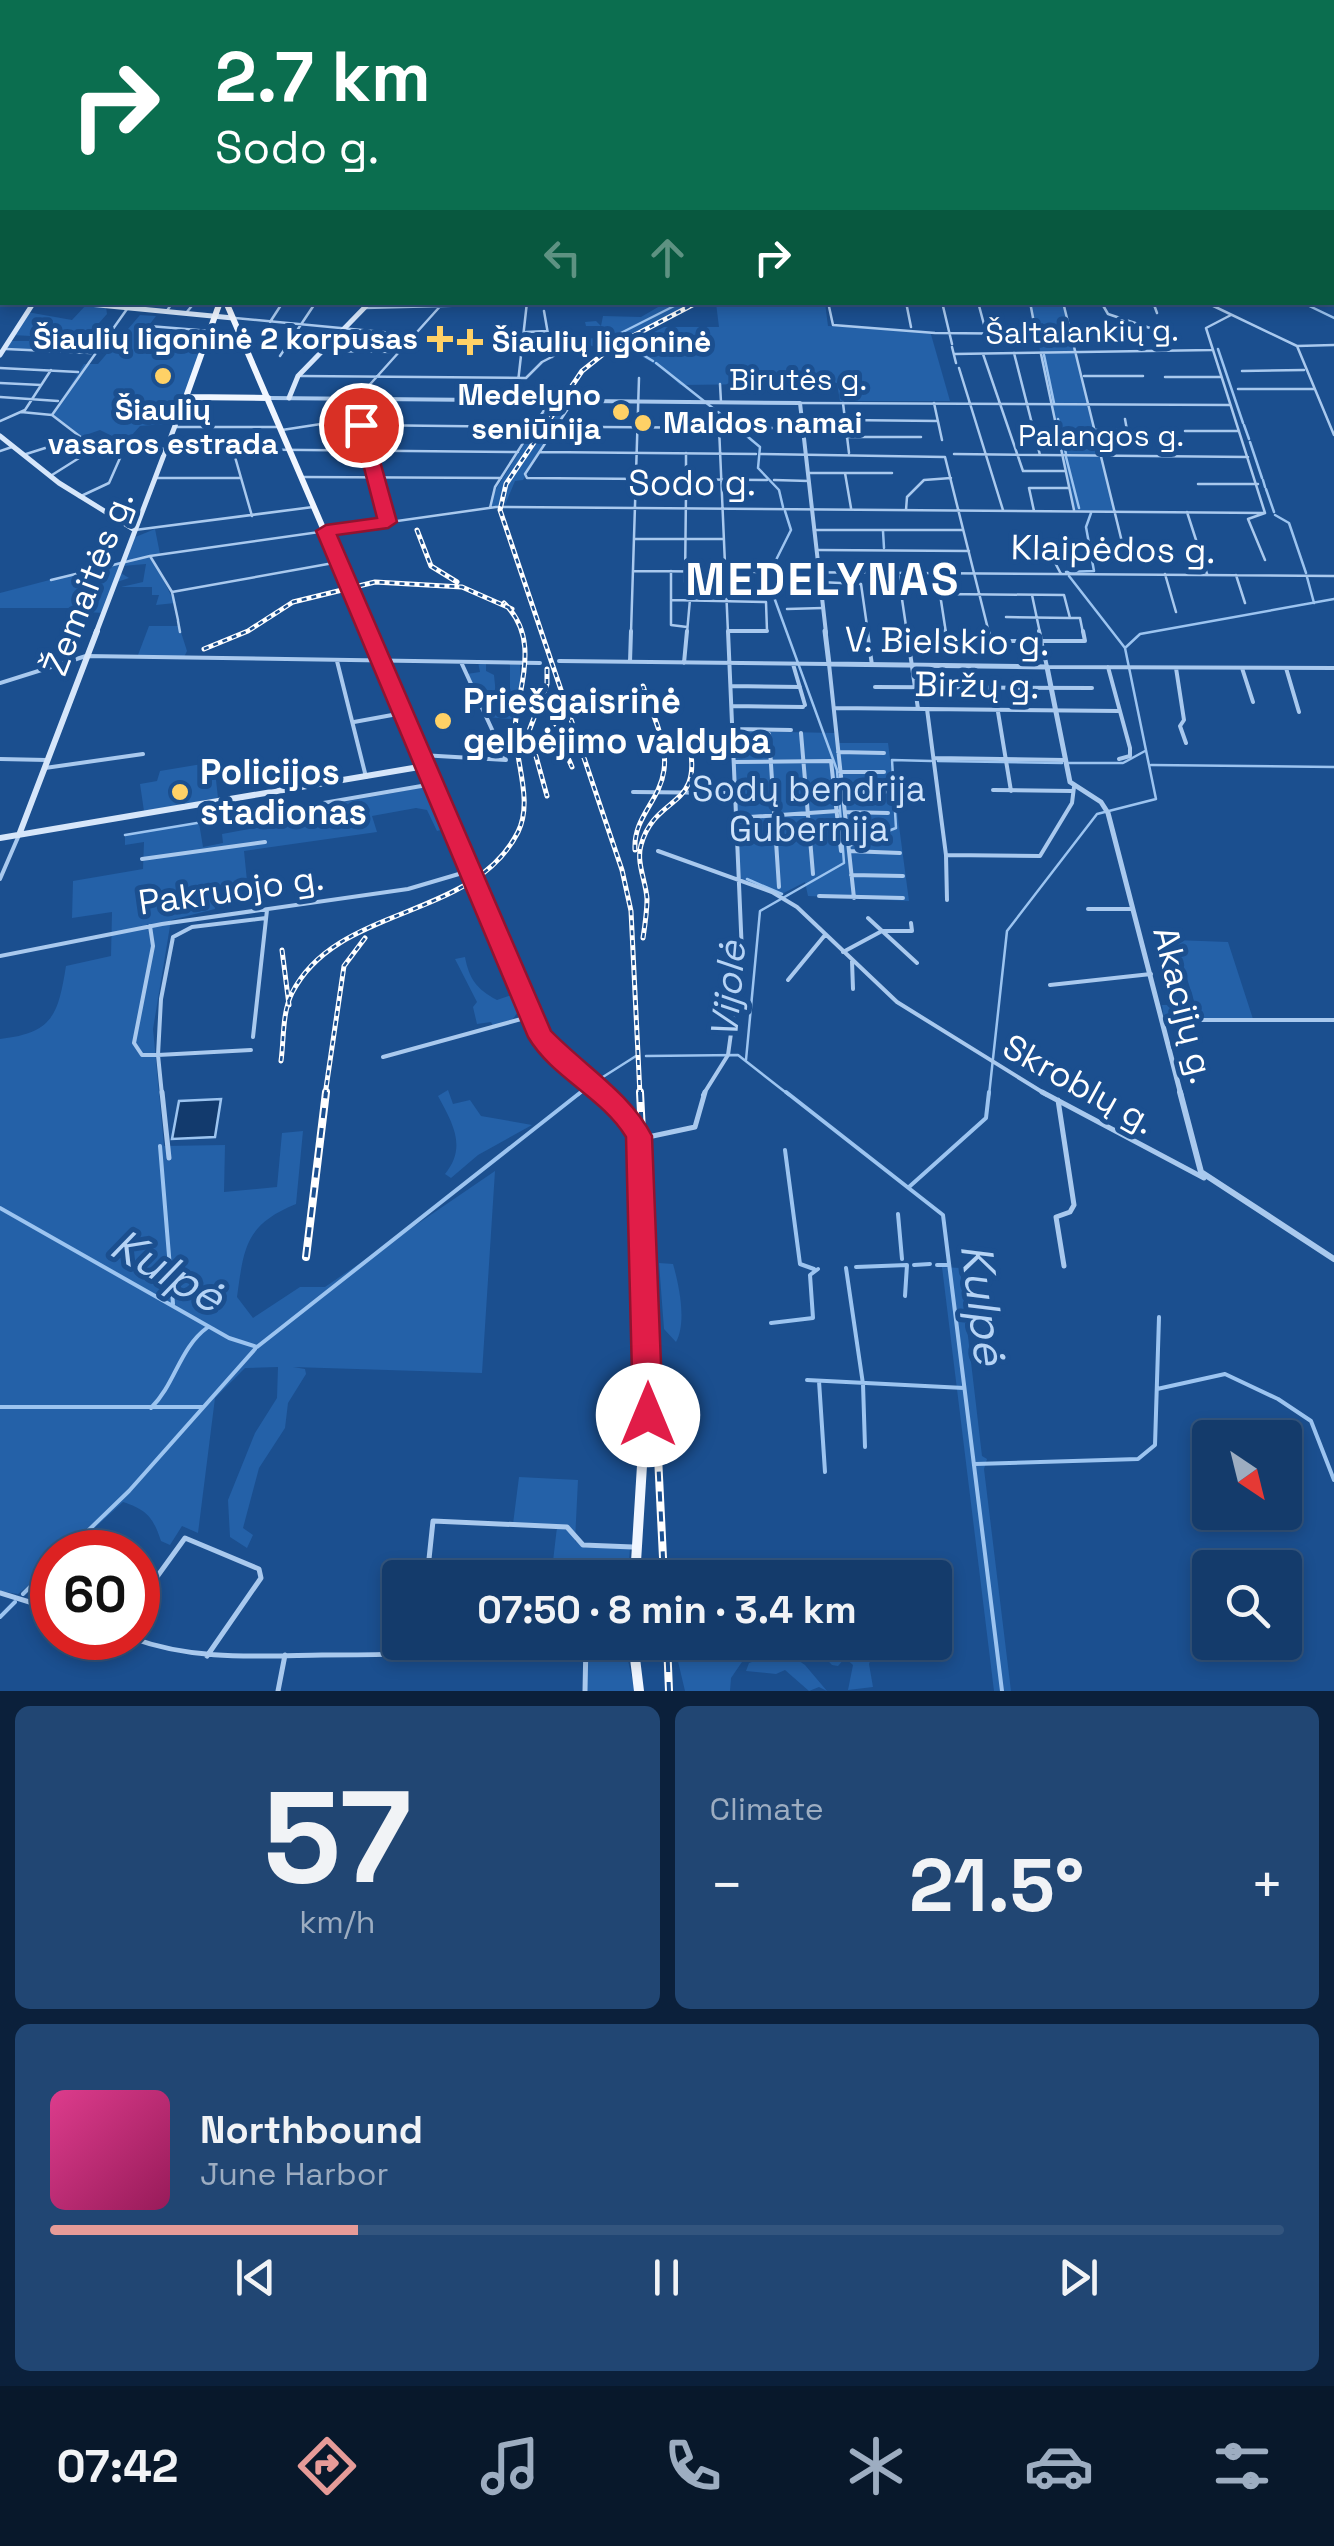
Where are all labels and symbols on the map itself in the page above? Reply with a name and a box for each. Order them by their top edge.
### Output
street label: Šaltalankių g. [985,310,1179,353]
place label: Šiaulių ligoninė 2 korpusas [33,319,418,358]
place label: Šiaulių ligoninė [492,322,711,361]
marker: Šiaulių ligoninė 2 korpusas [427,326,453,352]
marker: Šiaulių ligoninė [457,329,483,355]
street label: Birutės g. [729,360,867,399]
marker: Šiaulių vasaros estrada [152,365,174,387]
place label: Medelyno seniūnija [457,375,601,448]
pin [319,383,404,468]
place label: Šiaulių vasaros estrada [48,390,278,463]
marker: Medelyno seniūnija [610,401,632,423]
place label: Maldos namai [663,403,862,442]
marker: Maldos namai [632,412,654,434]
street label: Palangos g. [1018,416,1184,455]
street label: Sodo g. [628,461,756,505]
street label: Žemaitės g. [33,484,143,682]
street label: Klaipėdos g. [1010,525,1216,573]
district label: MEDELYNAS [685,551,961,608]
street label: V. Bielskio g. [844,617,1050,665]
street label: Biržų g. [914,662,1040,708]
place label: Priešgaisrinė gelbėjimo valdyba [463,679,771,763]
marker: Priešgaisrinė gelbėjimo valdyba [432,710,454,732]
place label: Policijos stadionas [200,750,367,834]
park label: Sodų bendrija Gubernija [692,767,926,851]
marker: Policijos stadionas [169,781,191,803]
street label: Pakruojo g. [136,855,326,925]
street label: Akacijų g. [1143,922,1225,1088]
water label: Vijolė [700,938,756,1041]
street label: Skroblų g. [995,1024,1163,1144]
water label: Kulpė [101,1215,236,1326]
water label: Kulpė [948,1240,1019,1369]
position arrow [596,1363,700,1467]
north arrow [1192,1420,1302,1530]
speed limit sign: 60 [30,1530,160,1660]

